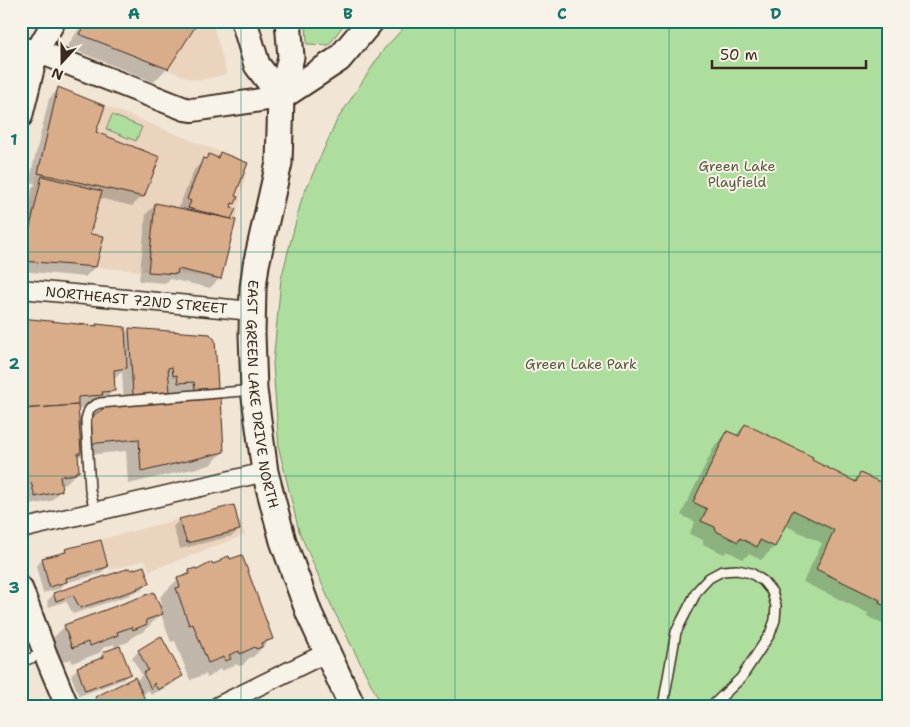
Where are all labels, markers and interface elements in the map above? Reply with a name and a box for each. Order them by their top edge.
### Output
text: A [128,3,140,24]
text: B [343,3,353,24]
text: C [557,3,567,24]
text: D [770,3,782,24]
north arrow [38,38,88,88]
scale bar [712,38,866,70]
text: 50 m [720,45,758,65]
text: N [49,64,66,85]
text: 1 [10,129,18,150]
park label: Green Lake Playfield [698,157,776,191]
street label: EAST GREEN LAKE DRIVE NORTH [243,279,283,510]
street label: NORTHEAST 72ND STREET [45,282,229,318]
text: 2 [8,353,20,374]
park label: Green Lake Park [525,355,637,373]
text: 3 [8,577,20,598]

